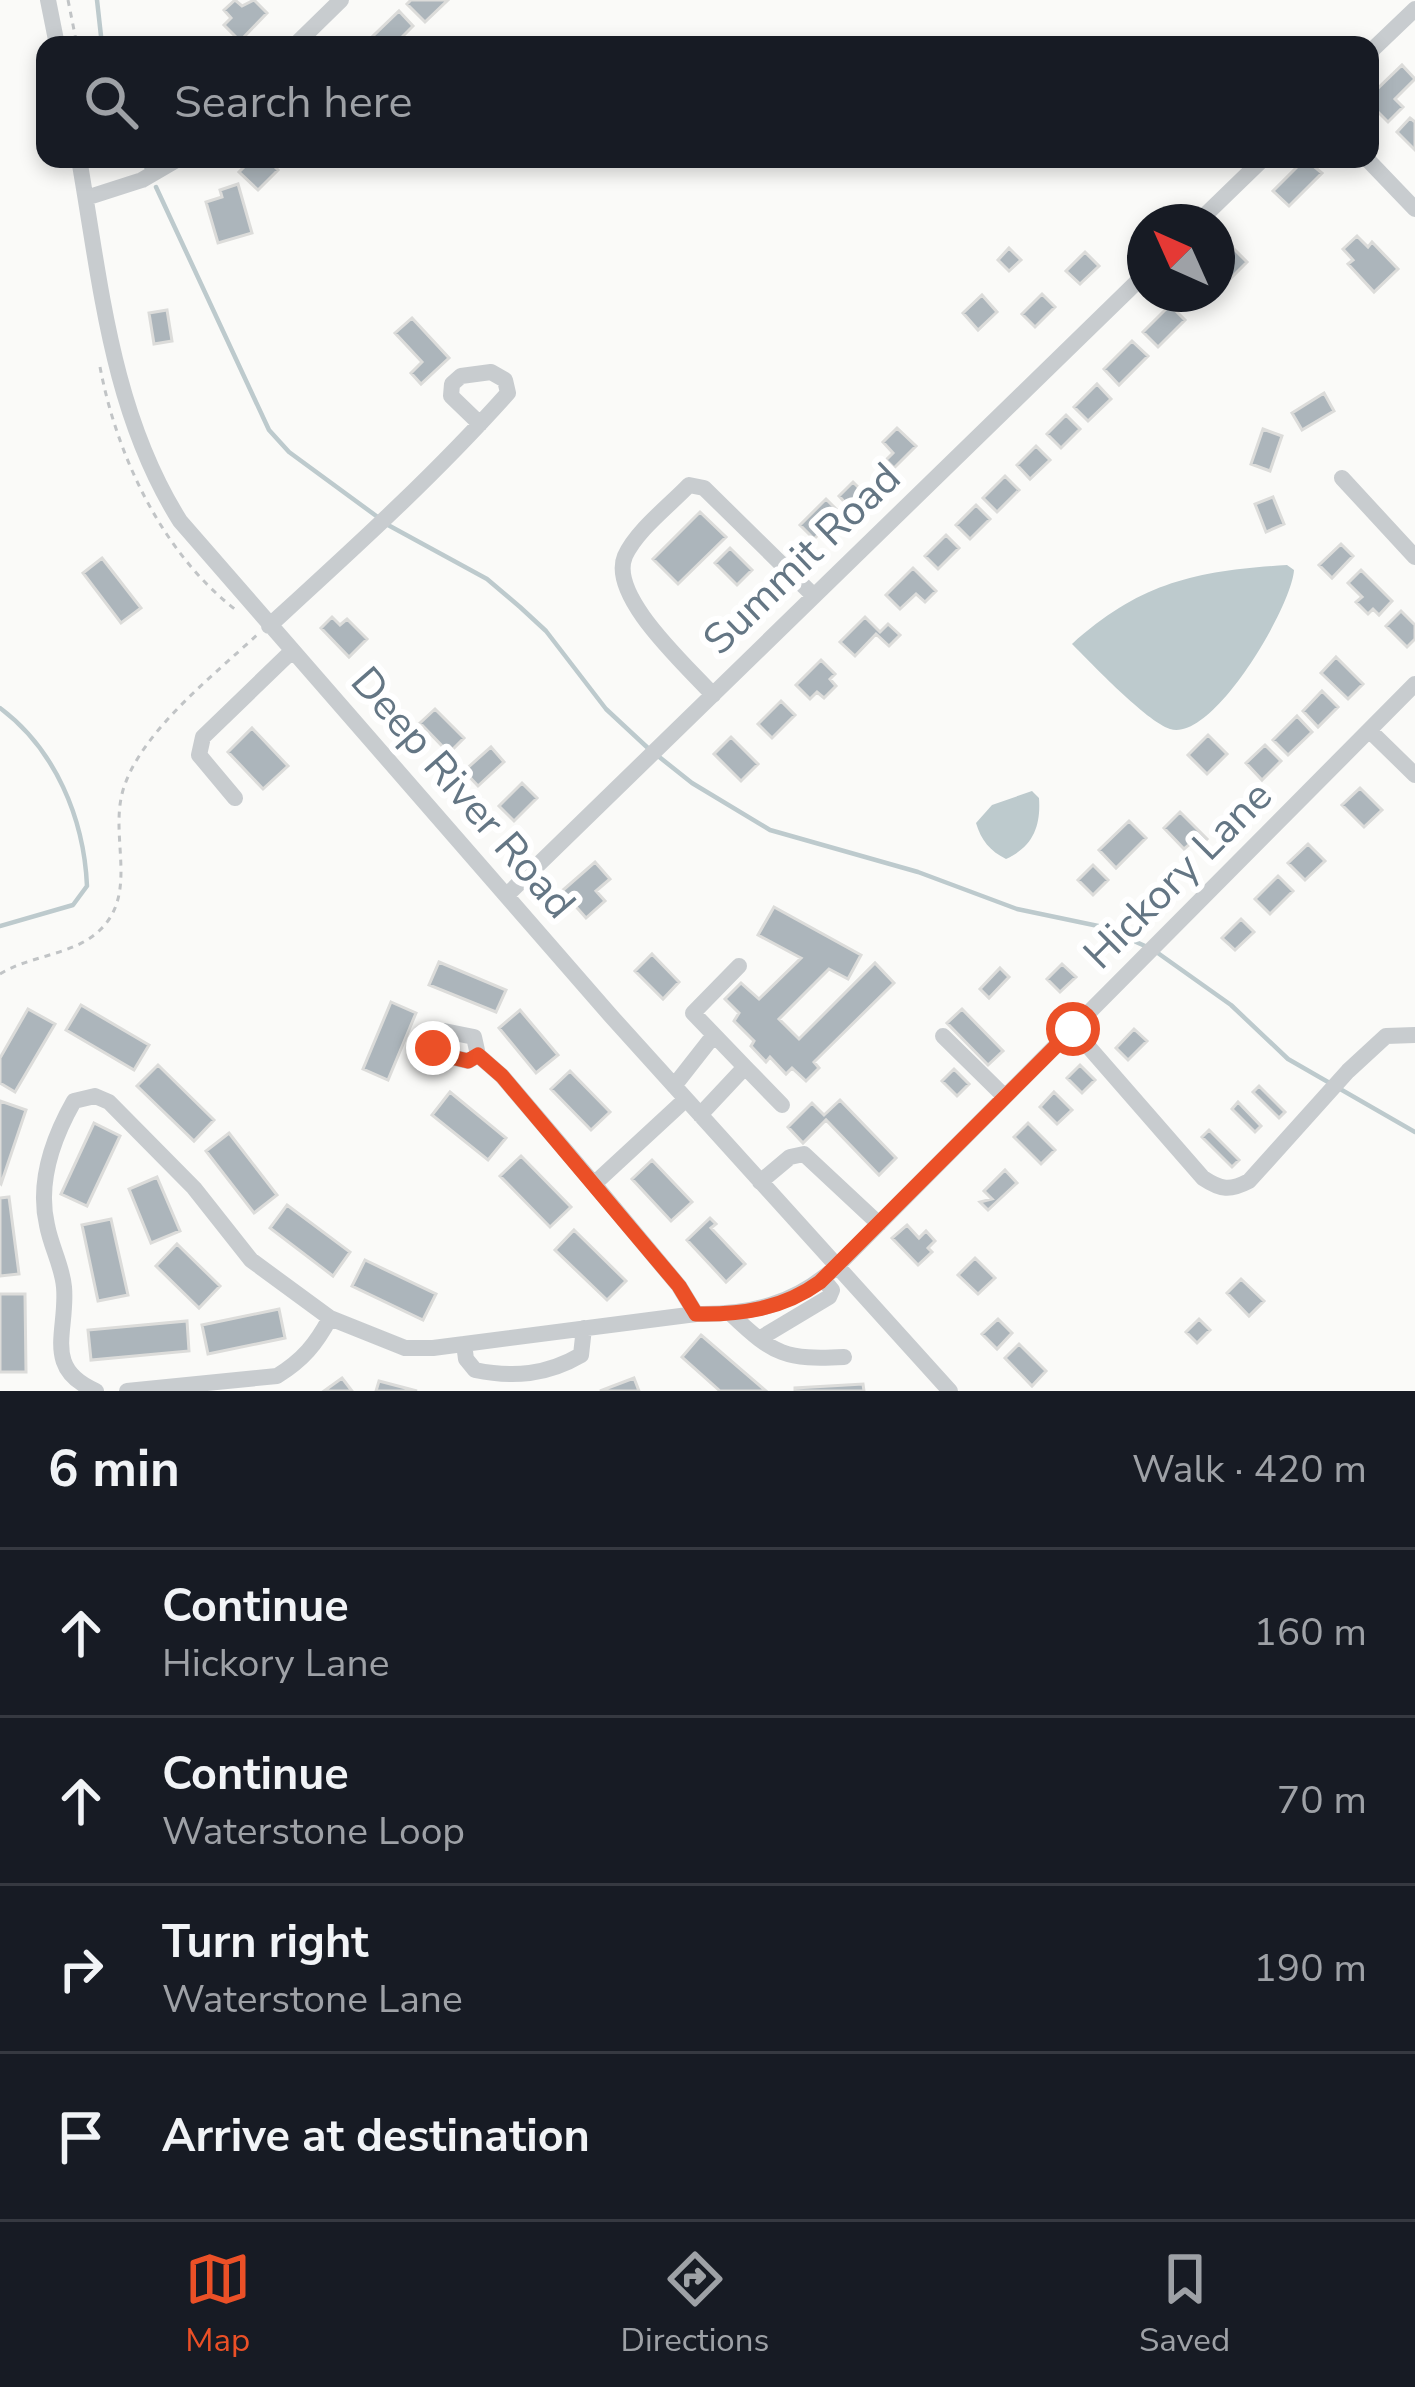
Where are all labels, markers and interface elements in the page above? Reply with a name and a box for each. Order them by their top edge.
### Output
search box [36,36,1379,168]
icon: search [78,69,144,135]
text: Search here [174,72,413,133]
north arrow [1127,204,1235,312]
street label: Summit Road [691,450,913,668]
street label: Deep River Road [338,655,588,931]
street label: Hickory Lane [1071,768,1285,982]
route start [1046,1002,1100,1056]
route end [406,1021,460,1075]
text: 6 min [48,1434,180,1504]
text: Walk · 420 m [1132,1443,1367,1496]
text: Continue [162,1576,349,1637]
icon: ahead [48,1600,114,1666]
text: 160 m [1253,1606,1367,1659]
text: Hickory Lane [162,1637,389,1690]
text: Continue [162,1744,349,1805]
icon: ahead [48,1768,114,1834]
text: 70 m [1277,1774,1367,1827]
text: Waterstone Loop [162,1805,465,1858]
text: Turn right [162,1912,369,1973]
icon: right [48,1936,114,2002]
text: 190 m [1253,1942,1367,1995]
text: Waterstone Lane [162,1973,463,2026]
icon: arrive [48,2104,114,2170]
text: Arrive at destination [162,2106,590,2167]
tab: Map [185,2246,251,2363]
tab: Directions [621,2246,769,2363]
tab: Saved [1139,2246,1230,2363]

